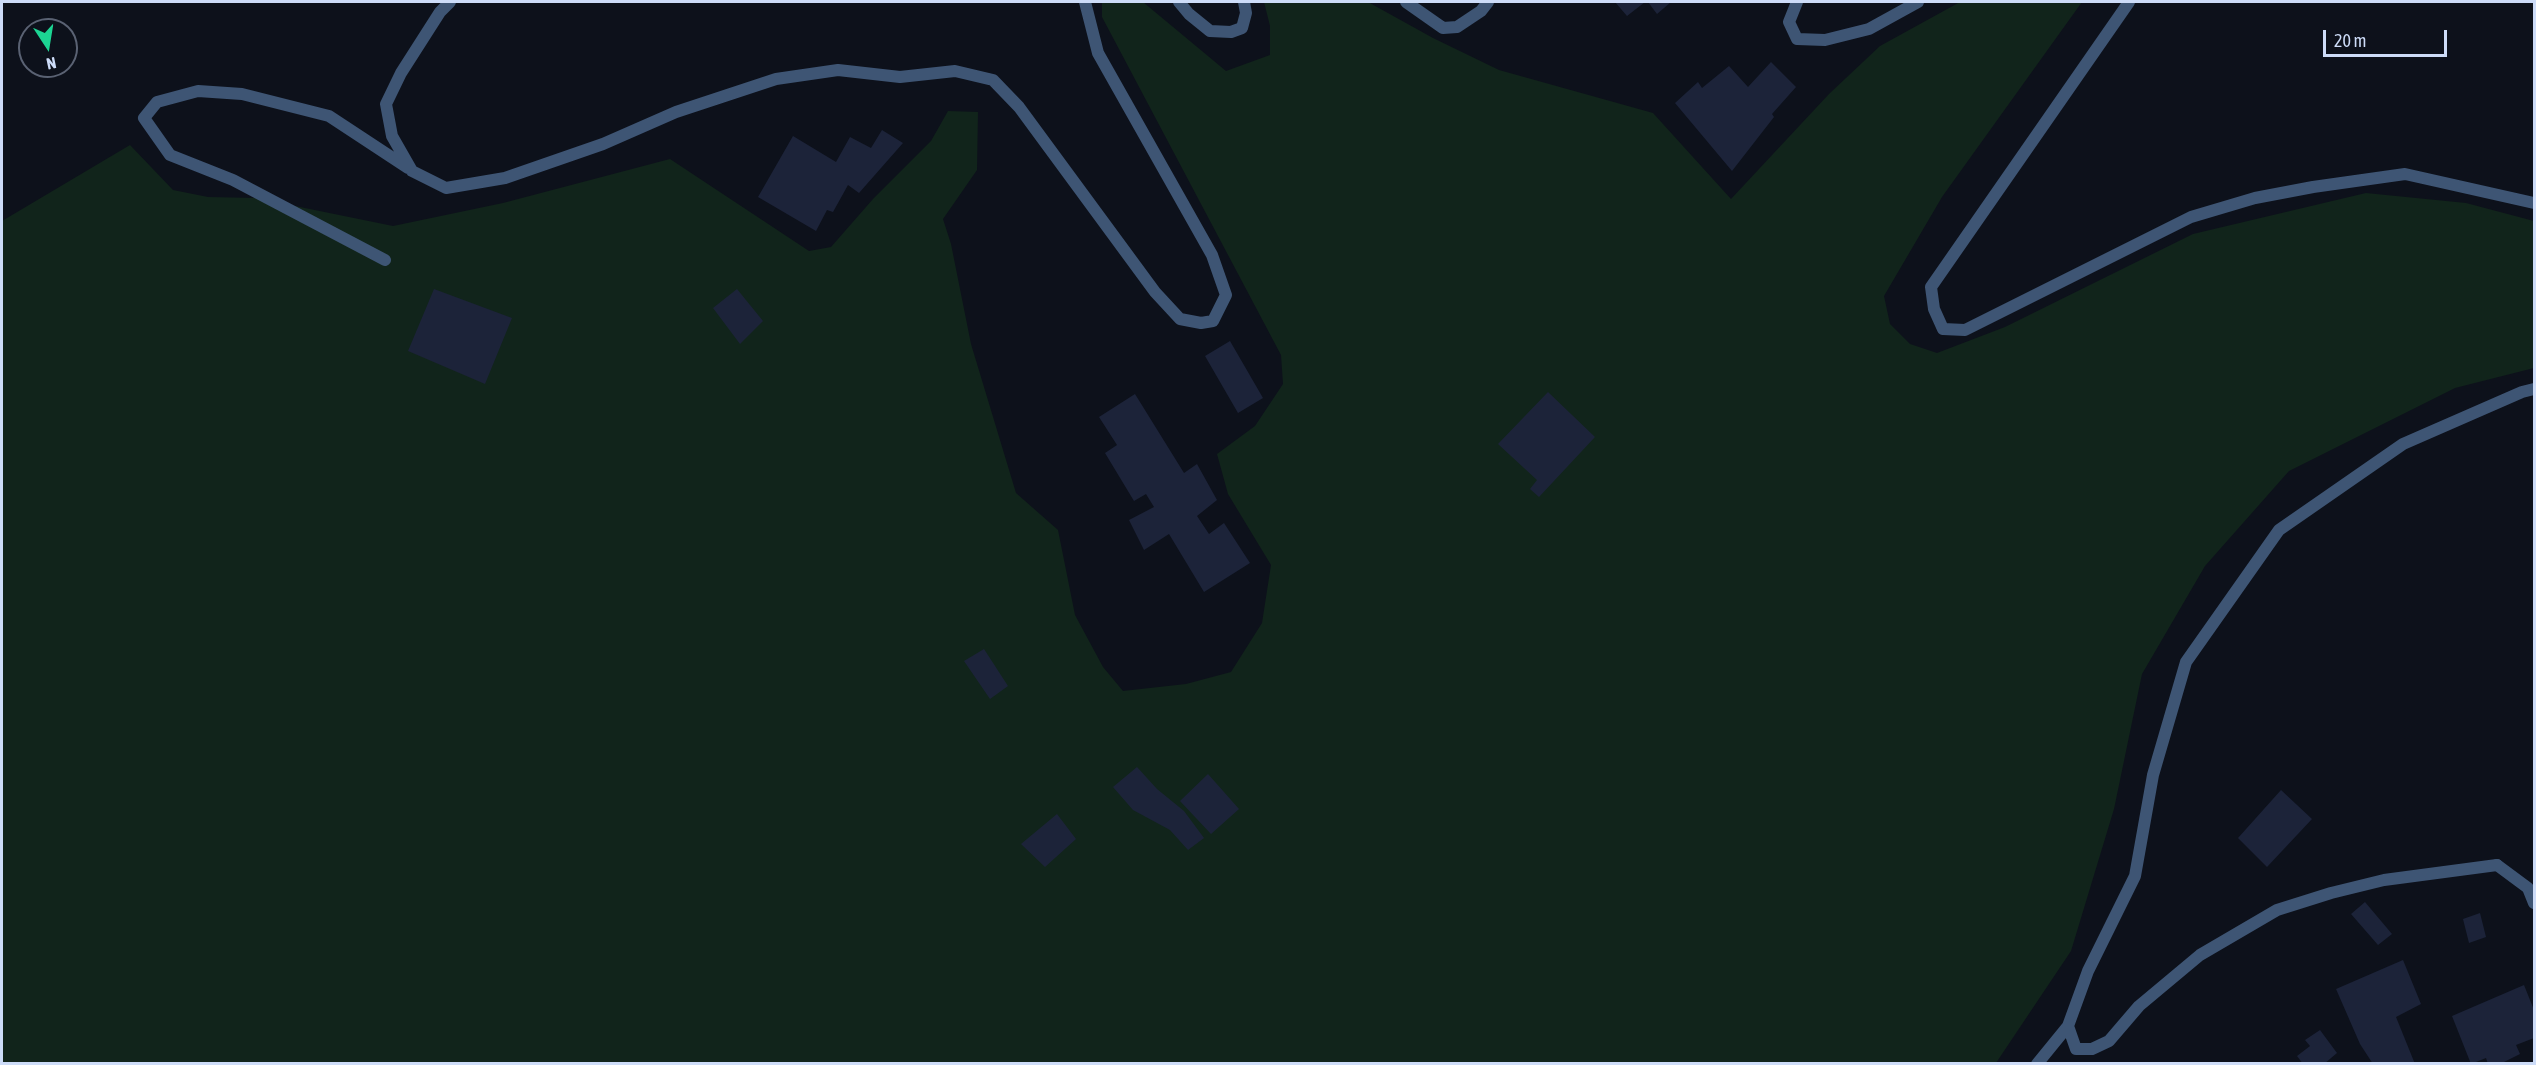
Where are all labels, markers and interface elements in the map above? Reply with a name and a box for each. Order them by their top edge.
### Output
north arrow [18,18,78,78]
scale bar [2326,18,2450,56]
text: 20 m [2334,30,2366,51]
text: N [45,54,58,73]

